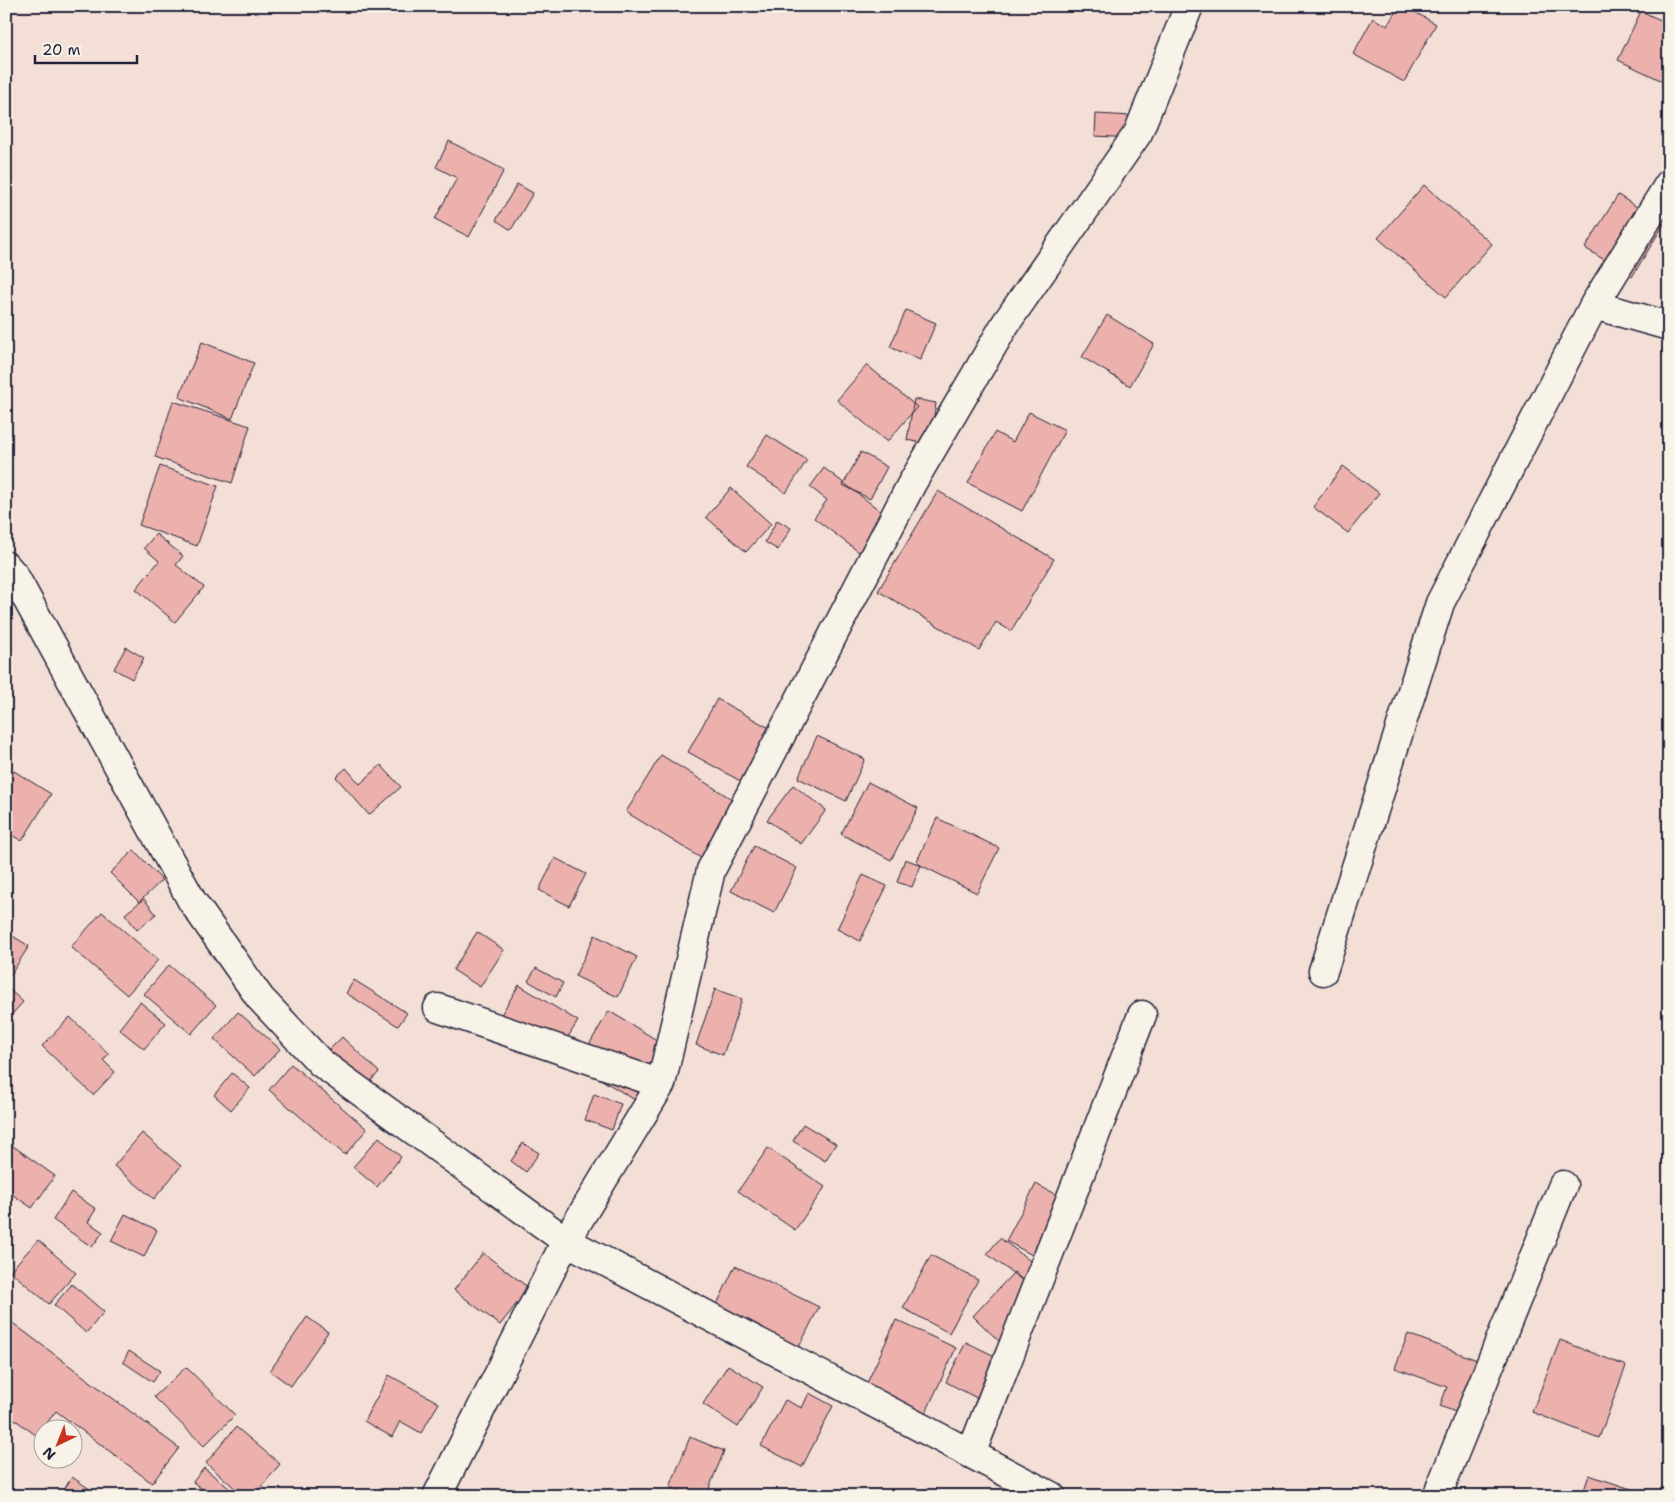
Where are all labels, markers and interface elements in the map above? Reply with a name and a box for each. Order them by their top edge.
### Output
scale bar [35,32,138,64]
text: 20 m [42,40,81,60]
north arrow [32,1420,82,1470]
text: N [39,1443,59,1464]

